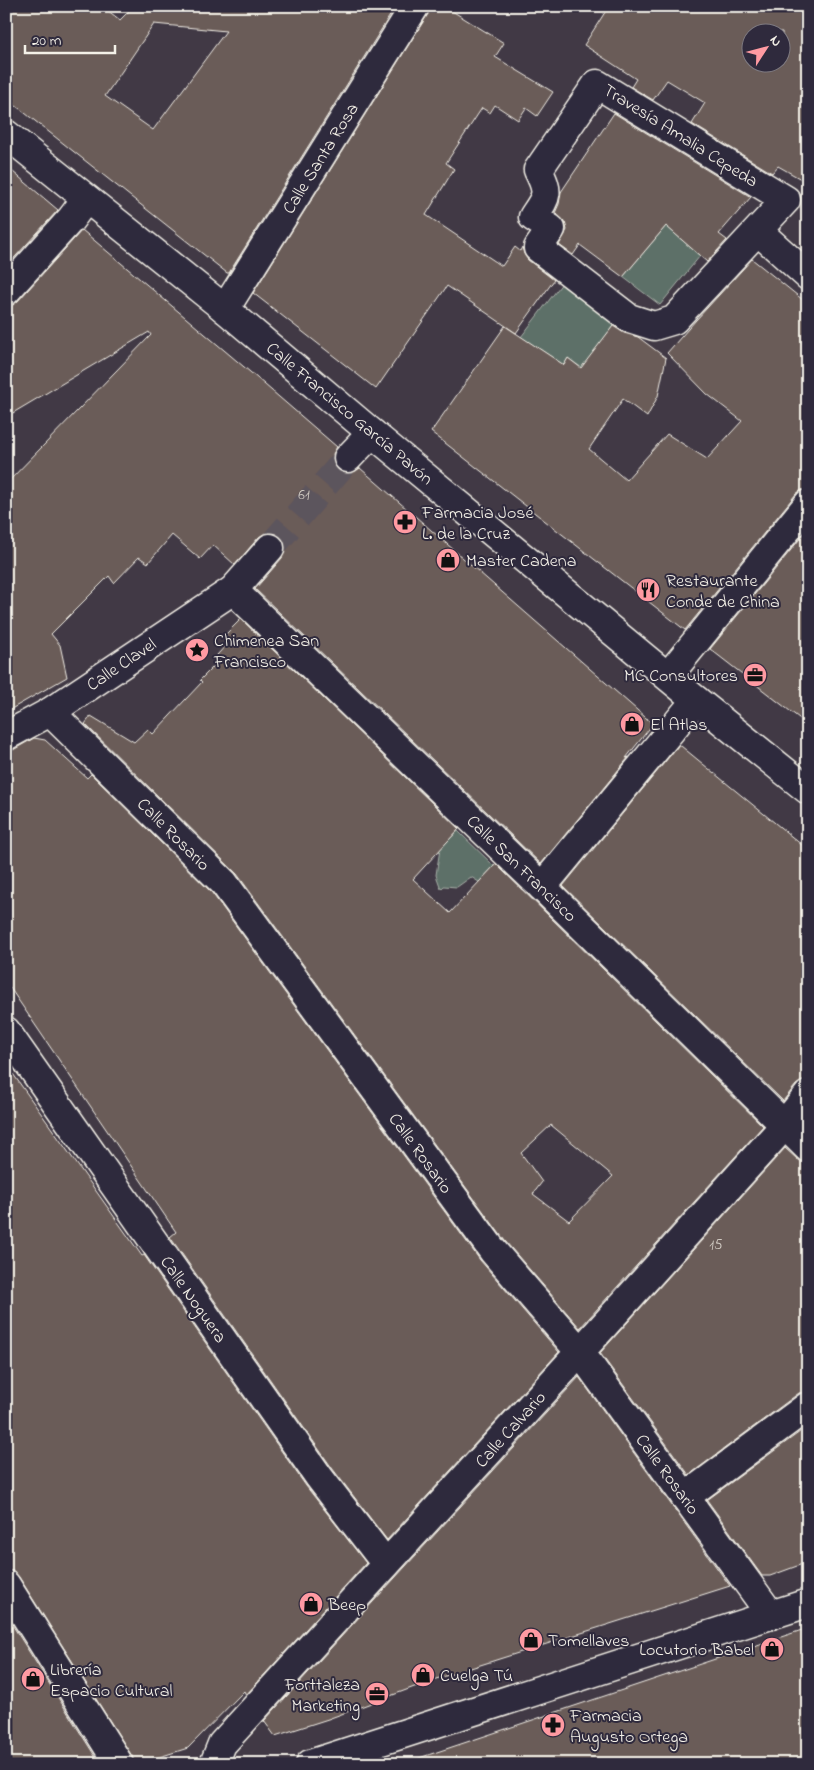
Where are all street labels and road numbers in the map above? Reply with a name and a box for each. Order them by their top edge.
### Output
street label: Travesía Amalia Cepeda [597,78,763,195]
street label: Calle Santa Rosa [277,98,366,220]
street label: Calle Francisco García Pavón [259,337,438,492]
street label: Calle Clavel [82,633,162,699]
street label: Calle Rosario [130,793,215,878]
street label: Calle San Francisco [459,810,582,929]
street label: Calle Rosario [381,1108,458,1200]
street label: Calle Noguera [152,1251,232,1350]
street label: Calle Calvario [470,1386,553,1475]
street label: Calle Rosario [628,1429,705,1521]

